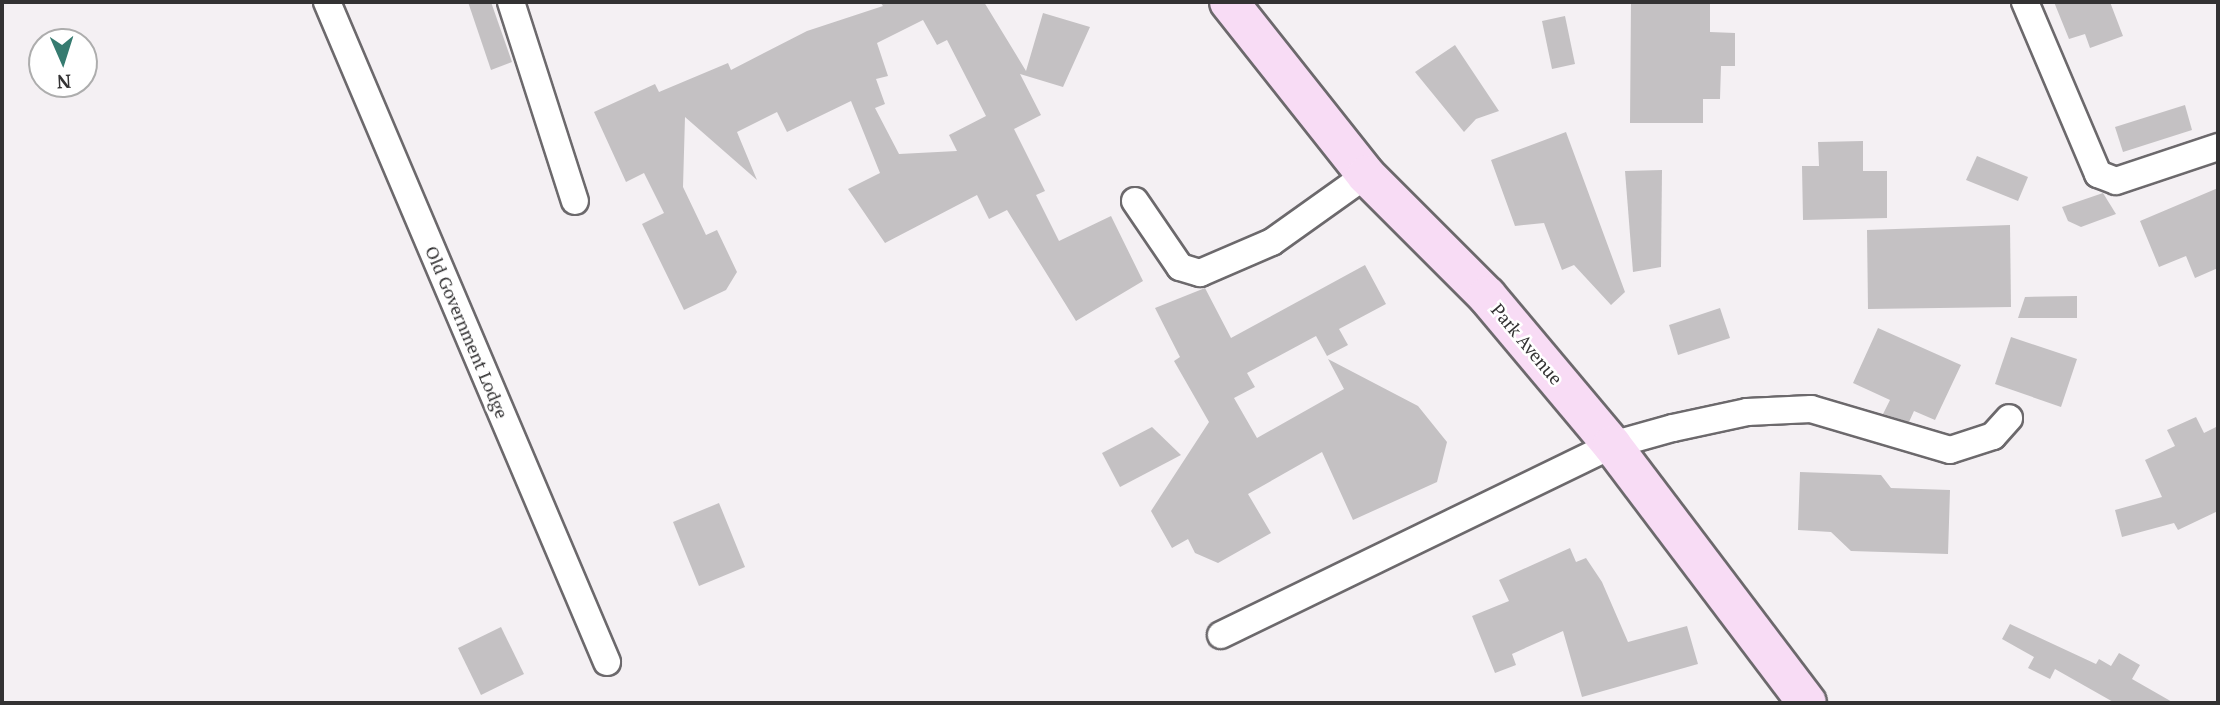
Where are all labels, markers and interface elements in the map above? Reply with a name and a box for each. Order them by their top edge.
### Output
north arrow [28,28,98,98]
text: N [56,70,72,95]
street label: Old Government Lodge [421,243,513,421]
street label: Park Avenue [1487,299,1567,389]

